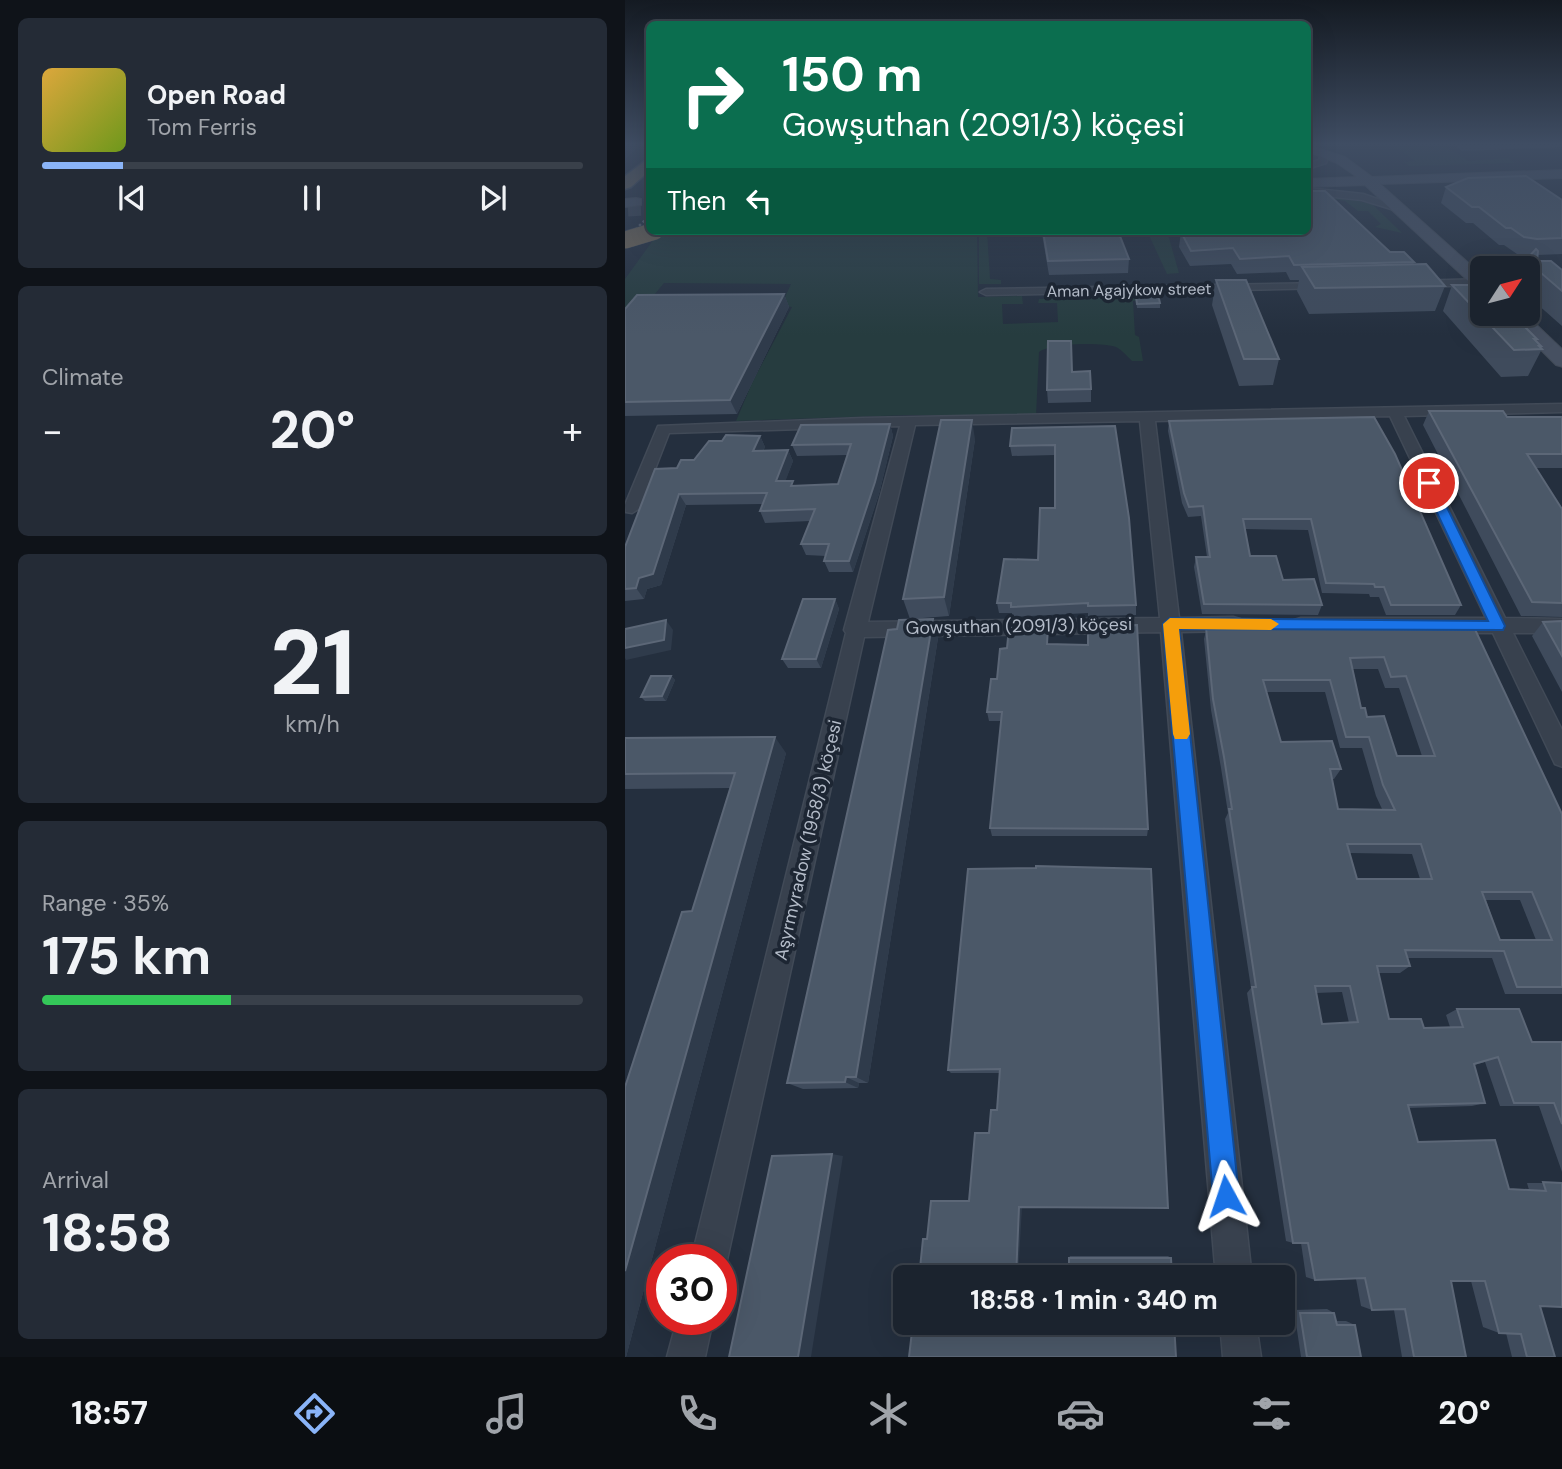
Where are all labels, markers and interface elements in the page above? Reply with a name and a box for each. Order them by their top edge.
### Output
text: 150 m [782,42,922,106]
icon: right [667,49,758,140]
text: Open Road [147,78,286,112]
text: Gowşuthan (2091/3) köçesi [782,104,1185,146]
text: Tom Ferris [147,112,257,142]
icon: previous [113,179,151,217]
icon: pause [293,179,331,217]
icon: next [474,179,512,217]
icon: left [740,182,778,220]
text: Then [667,184,726,218]
north arrow [1470,256,1540,326]
map controls [1470,256,1540,326]
street label: Aman Agajykow street [1046,278,1212,302]
text: Climate [42,362,124,392]
text: 20° [270,396,355,464]
text: − [42,406,63,456]
text: + [562,406,583,456]
pin [1399,453,1459,513]
icon: arrive [1410,464,1448,502]
text: 21 [270,604,355,722]
street label: Gowşuthan (2091/3) köçesi [905,612,1133,640]
text: km/h [285,709,340,739]
street label: Aşyrmyradow (1958/3) köçesi [769,717,847,963]
text: Range · 35% [42,888,169,918]
text: 175 km [42,922,211,990]
position arrow [1189,1159,1263,1233]
text: Arrival [42,1165,109,1195]
text: 18:58 [42,1199,172,1267]
speed limit sign: 30 [646,1244,737,1335]
text: 18:58 · 1 min · 340 m [970,1283,1218,1317]
icon: directions [290,1389,339,1438]
icon: music [482,1389,531,1438]
icon: phone [673,1389,722,1438]
icon: climate [864,1389,913,1438]
icon: car [1056,1389,1105,1438]
icon: filters [1247,1389,1296,1438]
text: 18:57 [71,1392,148,1434]
text: 20° [1438,1392,1491,1434]

